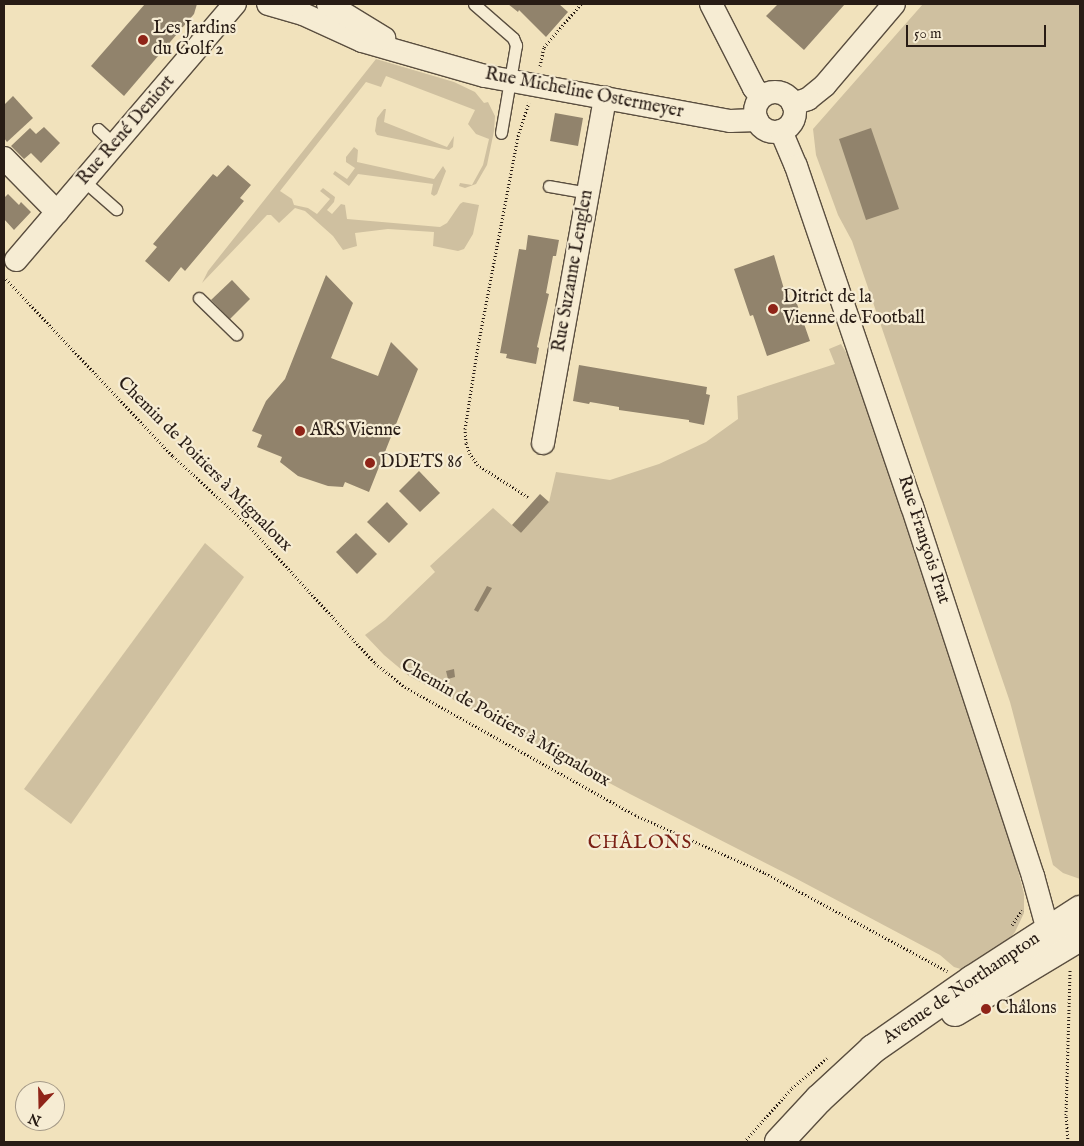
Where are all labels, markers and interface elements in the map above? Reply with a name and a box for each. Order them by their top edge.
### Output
scale bar [909,15,1049,47]
place label: Les Jardins du Golf 2 [153,19,236,62]
text: 50 m [914,24,942,43]
marker: Les Jardins du Golf 2 [137,34,149,46]
street label: Rue Micheline Ostermeyer [483,64,685,124]
street label: Rue René Deniort [74,72,180,190]
street label: Rue Suzanne Lenglen [549,188,599,354]
place label: Ditrict de la Vienne de Football [783,288,925,330]
marker: Ditrict de la Vienne de Football [767,303,779,315]
street label: Chemin de Poitiers à Mignaloux [112,373,296,557]
place label: ARS Vienne [310,420,401,442]
marker: ARS Vienne [294,425,306,437]
place label: DDETS 86 [380,452,462,474]
marker: DDETS 86 [364,457,376,469]
street label: Rue François Prat [892,473,954,607]
street label: Chemin de Poitiers à Mignaloux [396,655,614,793]
district label: CHÂLONS [587,833,693,855]
street label: Avenue de Northampton [879,928,1045,1050]
place label: Châlons [996,998,1057,1020]
marker: Châlons [980,1003,992,1015]
north arrow [15,1081,65,1131]
text: N [26,1108,44,1130]

